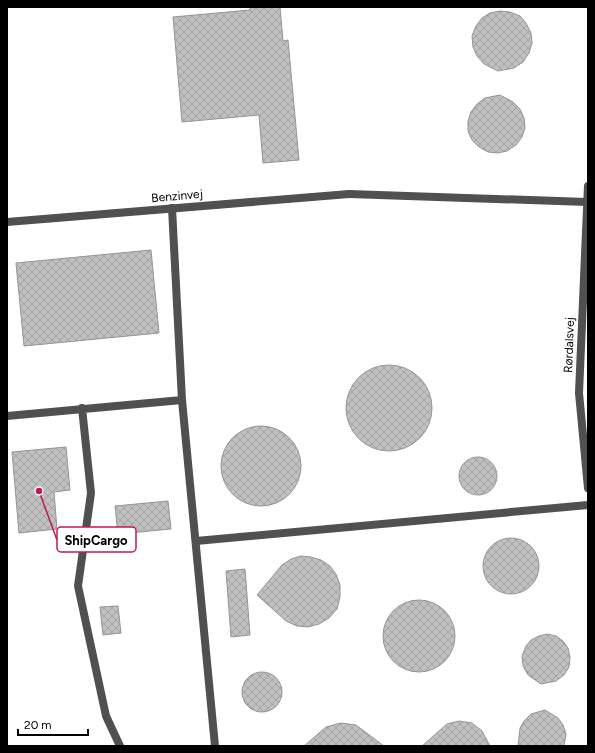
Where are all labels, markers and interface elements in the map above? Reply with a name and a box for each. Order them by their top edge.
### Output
street label: Benzinvej [151,187,203,205]
street label: Rørdalsvej [561,317,577,373]
callout: ShipCargo [57,527,136,552]
text: ShipCargo [64,533,128,548]
scale bar [18,711,88,737]
text: 20 m [24,718,52,732]

